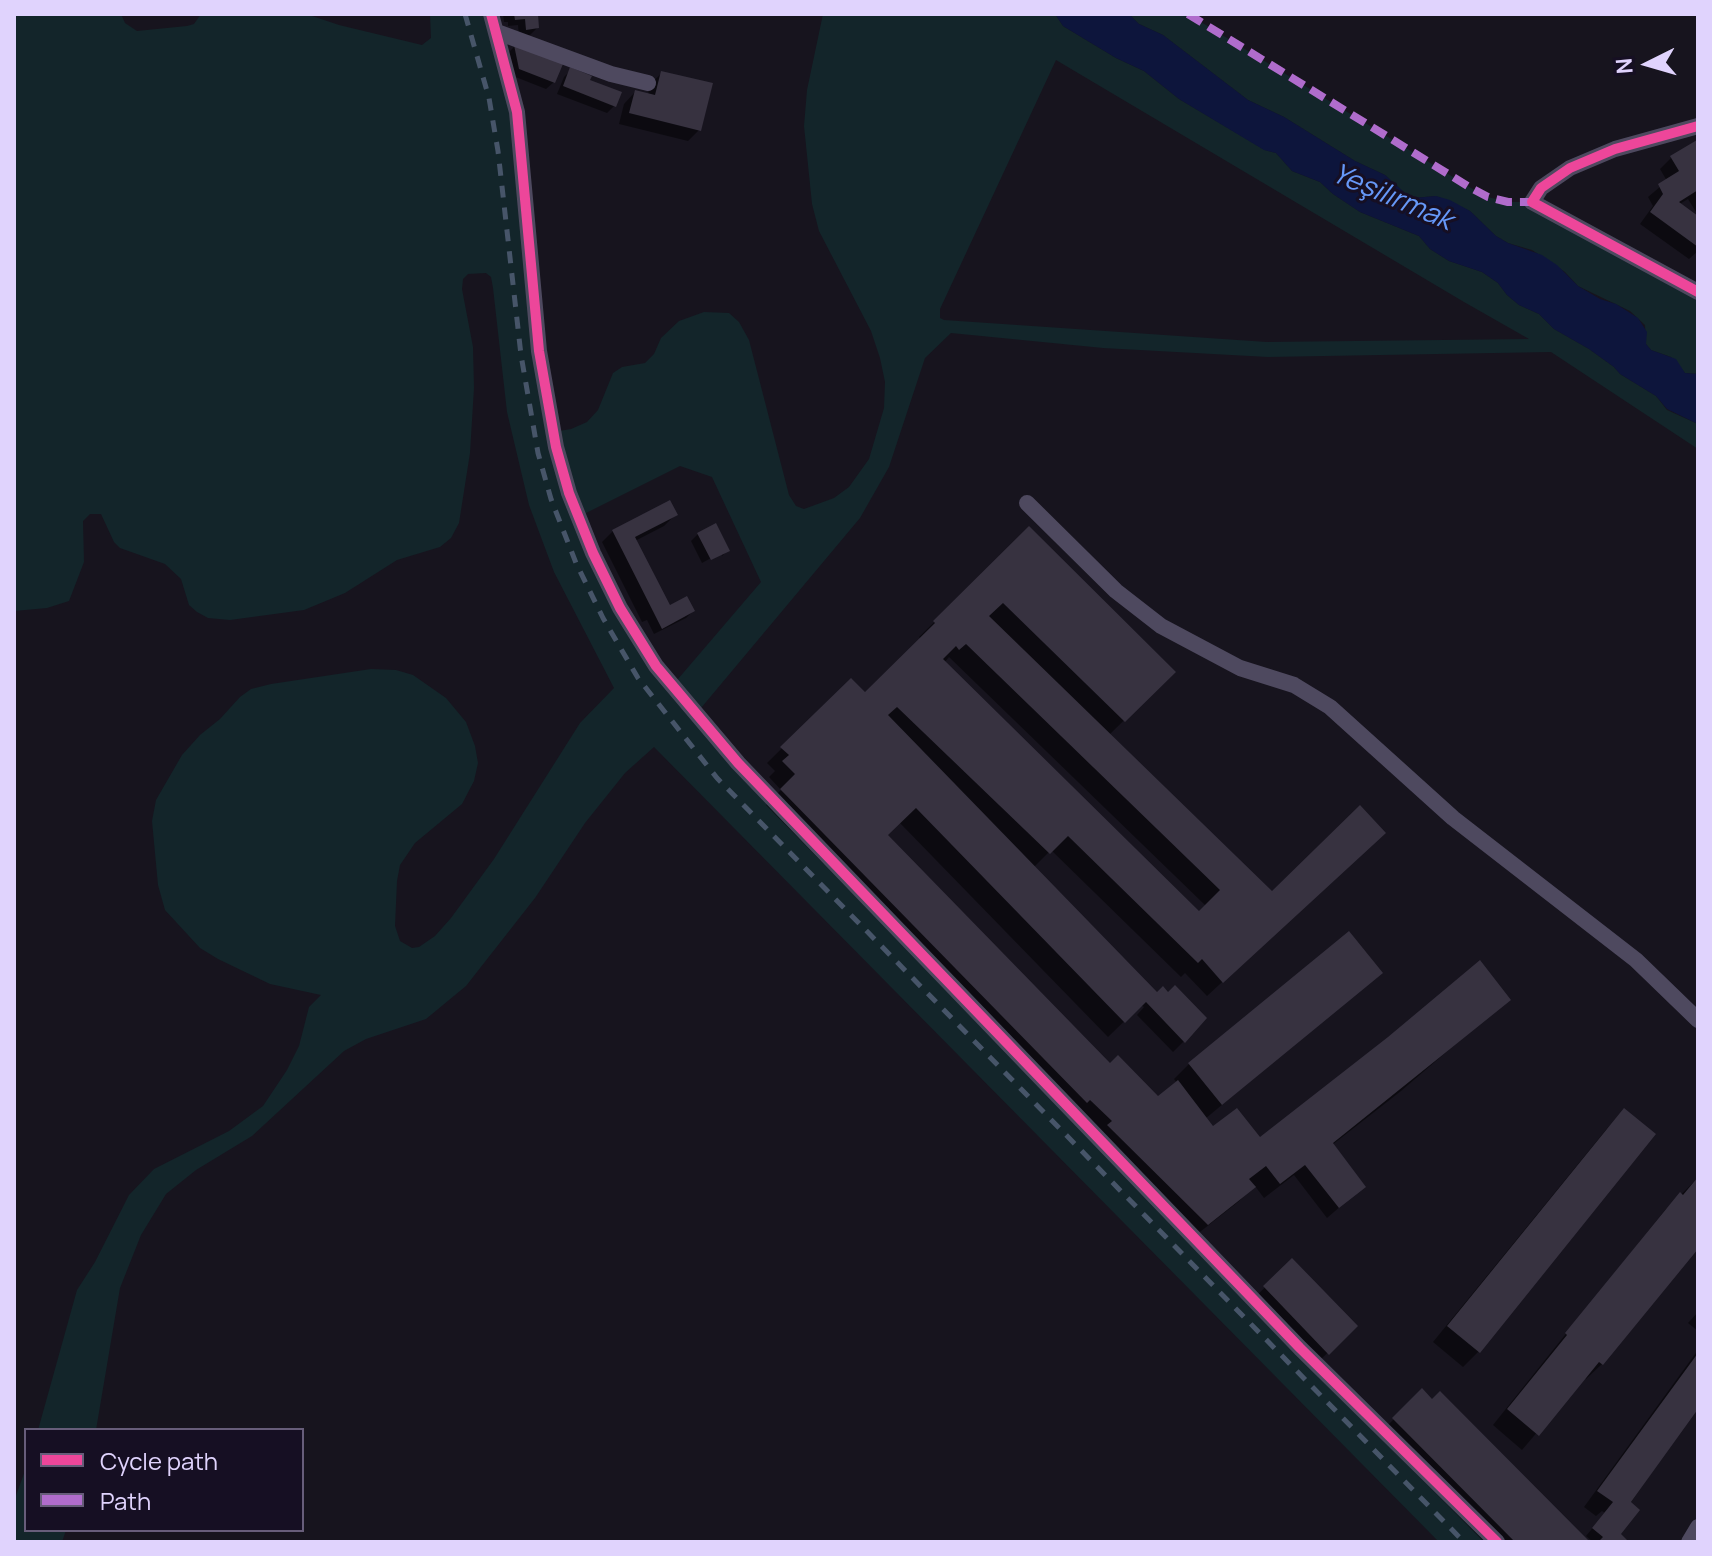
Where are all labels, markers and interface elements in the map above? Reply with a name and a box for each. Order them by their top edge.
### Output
north arrow [1608,24,1688,104]
text: N [1608,57,1640,75]
water label: Yeşilırmak [1327,158,1457,238]
legend [24,1428,304,1532]
text: Cycle path [100,1444,218,1477]
text: Path [100,1484,151,1517]

